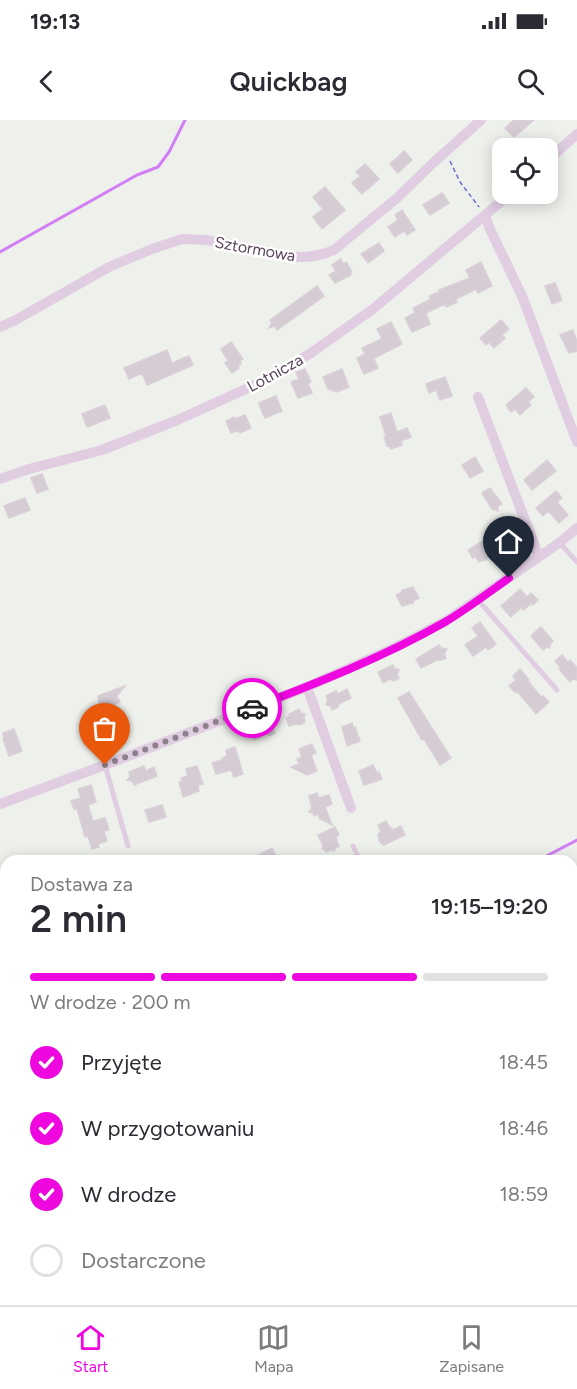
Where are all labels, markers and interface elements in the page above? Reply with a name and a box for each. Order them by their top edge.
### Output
text: 19:13 [30,8,80,35]
icon: back [30,65,63,98]
text: Quickbag [229,65,348,98]
icon: search [514,65,547,98]
map controls [492,138,558,204]
button: locate [492,138,558,204]
street label: Sztormowa [213,233,297,265]
street label: Lotnicza [244,350,306,396]
pin [483,516,534,578]
icon: home [492,525,525,558]
courier [222,678,282,738]
icon: car [236,692,269,725]
pin [79,703,130,765]
icon: bag [88,712,121,745]
text: Dostawa za [30,872,133,896]
text: 19:15–19:20 [431,893,548,920]
text: 2 min [30,895,127,942]
text: W drodze · 200 m [30,990,190,1014]
icon: check [30,1046,63,1079]
text: Przyjęte [81,1049,162,1076]
text: 18:45 [498,1050,548,1074]
icon: check [30,1112,63,1145]
text: W przygotowaniu [81,1115,254,1142]
text: 18:46 [499,1116,548,1140]
icon: check [30,1178,63,1211]
text: W drodze [81,1181,176,1208]
text: 18:59 [500,1182,548,1206]
text: Dostarczone [81,1247,206,1274]
tab: Start [73,1321,108,1376]
tab: Mapa [254,1321,293,1376]
tab: Zapisane [439,1321,504,1376]

